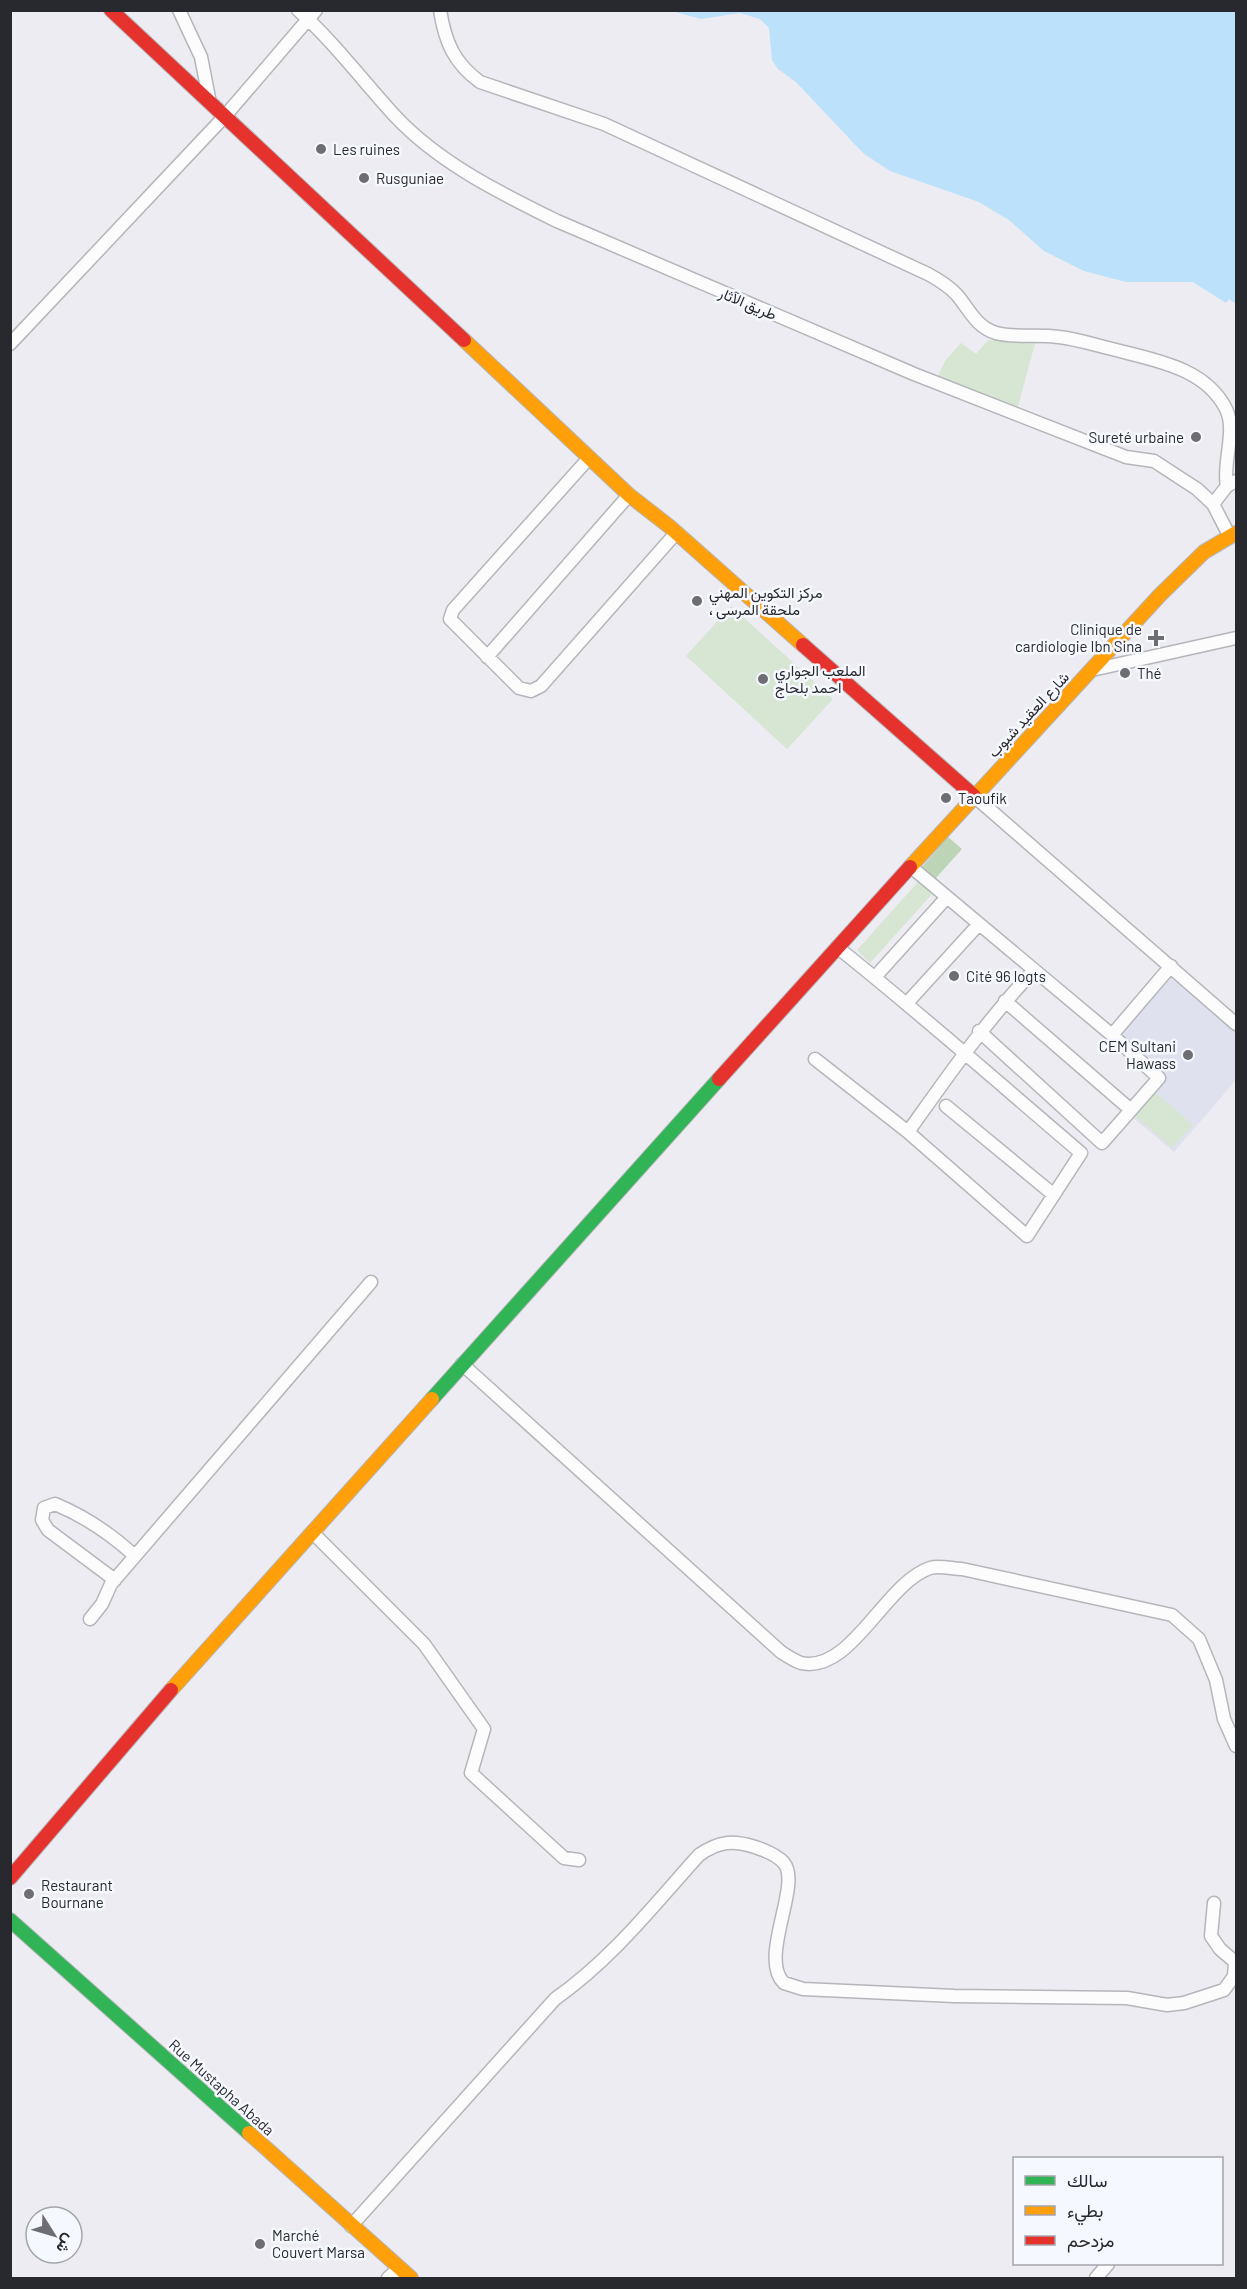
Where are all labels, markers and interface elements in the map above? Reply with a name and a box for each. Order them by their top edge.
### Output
place label: Les ruines [333,140,400,158]
marker: Les ruines [314,142,328,156]
place label: Rusguniae [376,169,444,187]
marker: Rusguniae [357,171,371,185]
street label: طريق الآثار [715,282,780,325]
place label: Sureté urbaine [1089,428,1184,446]
marker: Sureté urbaine [1189,430,1203,444]
place label: مركز التكوين المهني ، ملحقة المرسى [709,583,822,620]
marker: مركز التكوين المهني ، ملحقة المرسى [690,594,704,608]
place label: Clinique de cardiologie Ibn Sina [1015,620,1142,655]
marker: Clinique de cardiologie Ibn Sina [1147,629,1165,647]
place label: الملعب الجواري احمد بلحاج [775,661,866,699]
place label: Thé [1137,664,1162,682]
marker: Thé [1118,666,1132,680]
street label: شارع العقيد شبوب [984,667,1074,763]
marker: الملعب الجواري احمد بلحاج [756,672,770,686]
place label: Taoufik [958,789,1007,807]
marker: Taoufik [939,791,953,805]
place label: Cité 96 logts [966,967,1046,985]
marker: Cité 96 logts [947,969,961,983]
place label: CEM Sultani Hawass [1099,1037,1176,1072]
marker: CEM Sultani Hawass [1181,1048,1195,1062]
place label: Restaurant Bournane [41,1876,113,1911]
marker: Restaurant Bournane [22,1887,36,1901]
street label: Rue Mustapha Abada [166,2035,278,2139]
legend [1013,2157,1223,2265]
text: سالك [1067,2169,1107,2191]
text: بطيء [1067,2199,1103,2226]
north arrow [24,2205,84,2265]
place label: Marché Couvert Marsa [272,2226,365,2261]
text: مزدحم [1067,2229,1114,2253]
text: ش [52,2230,80,2258]
marker: Marché Couvert Marsa [253,2237,267,2251]

